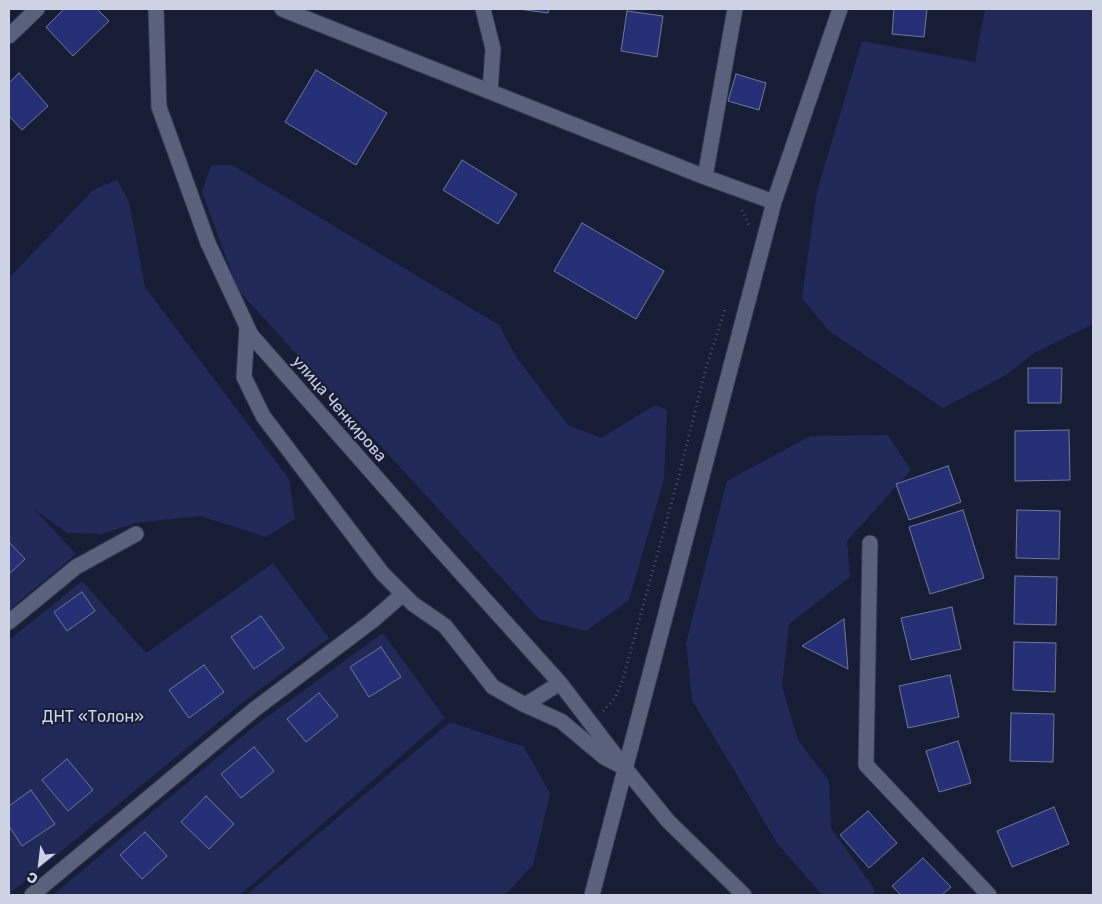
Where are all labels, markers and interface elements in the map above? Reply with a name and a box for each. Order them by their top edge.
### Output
street label: улица Ченкирова [288,352,390,466]
park label: ДНТ «Толон» [42,707,144,727]
north arrow [15,839,65,889]
text: С [24,868,41,887]

